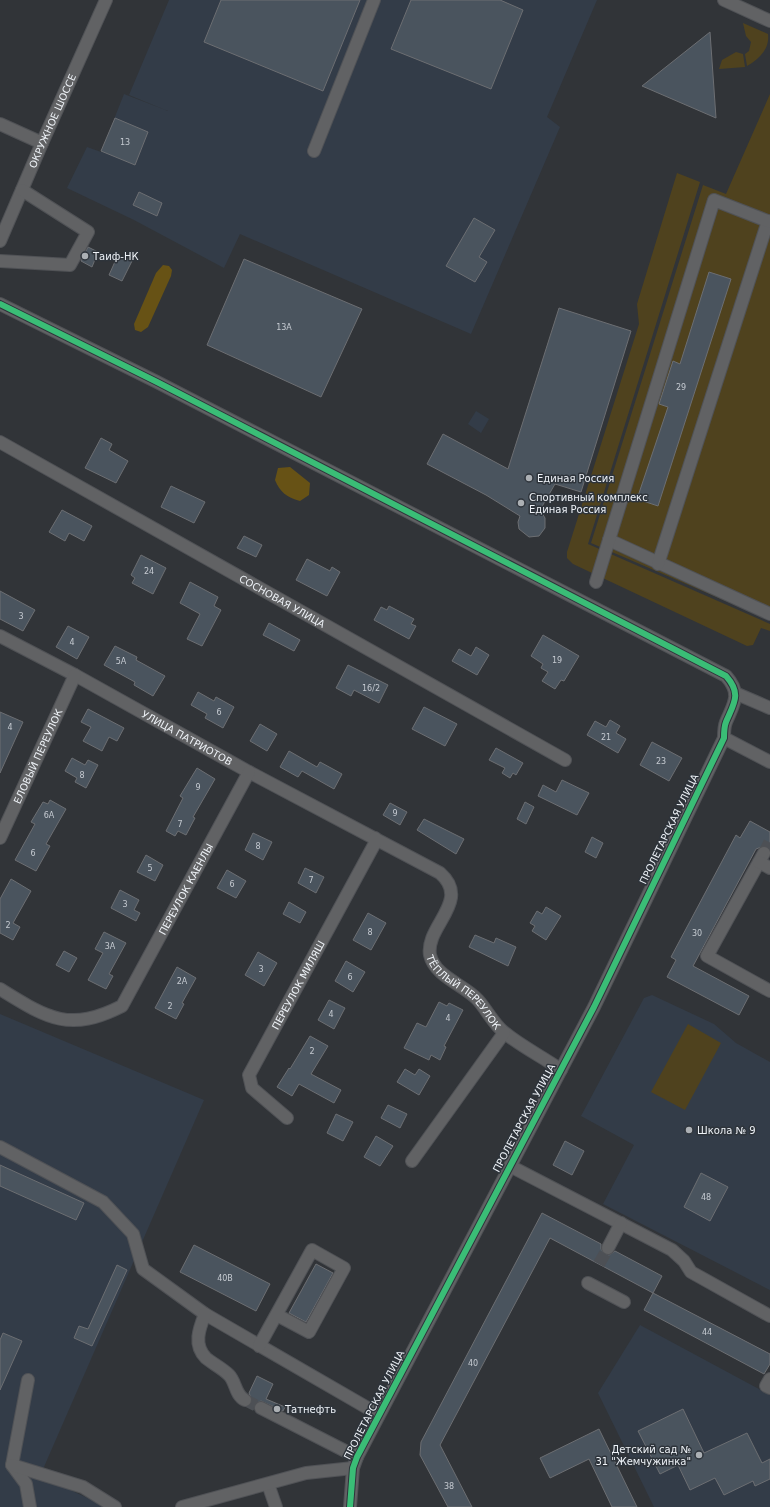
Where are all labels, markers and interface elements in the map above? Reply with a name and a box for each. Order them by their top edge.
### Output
street label: ОКРУЖНОЕ ШОССЕ [27,72,78,169]
house number: 13 [120,138,130,147]
marker: Таиф-НК [80,251,90,261]
place label: Таиф-НК [92,251,139,262]
house number: 13А [276,323,292,332]
house number: 29 [676,383,686,392]
marker: Единая Россия [524,473,534,483]
place label: Единая Россия [537,473,614,484]
place label: Спортивный комплекс Единая Россия [529,492,648,515]
marker: Спортивный комплекс Единая Россия [516,498,526,508]
house number: 24 [144,567,154,576]
street label: СОСНОВАЯ УЛИЦА [237,572,327,630]
house number: 3 [18,612,24,621]
house number: 4 [69,638,75,647]
house number: 19 [552,656,562,665]
house number: 5А [116,657,127,666]
house number: 16/2 [362,684,380,693]
street label: ЕЛОВЫЙ ПЕРЕУЛОК [11,707,64,805]
street label: УЛИЦА ПАТРИОТОВ [140,708,234,767]
house number: 6 [216,708,222,717]
house number: 4 [7,723,13,732]
house number: 21 [601,733,611,742]
house number: 23 [656,757,666,766]
house number: 8 [79,771,85,780]
street label: ПРОЛЕТАРСКАЯ УЛИЦА [638,772,701,886]
house number: 9 [195,783,201,792]
house number: 9 [392,809,398,818]
house number: 6А [44,811,55,820]
house number: 7 [177,820,183,829]
street label: ПЕРЕУЛОК КАЕНЛЫ [156,841,215,936]
house number: 8 [255,842,261,851]
house number: 6 [30,849,36,858]
house number: 5 [147,864,153,873]
house number: 7 [308,876,314,885]
house number: 6 [229,880,235,889]
house number: 3 [122,900,128,909]
house number: 2 [5,921,11,930]
house number: 8 [367,928,373,937]
house number: 30 [692,929,702,938]
street label: ПЕРЕУЛОК МИЛЯШ [269,939,326,1031]
house number: 3А [105,942,116,951]
street label: ТЁПЛЫЙ ПЕРЕУЛОК [424,952,503,1031]
house number: 3 [258,965,264,974]
house number: 6 [347,973,353,982]
house number: 2А [177,977,188,986]
house number: 2 [167,1002,173,1011]
house number: 4 [328,1010,334,1019]
house number: 4 [445,1014,451,1023]
house number: 2 [309,1047,315,1056]
street label: ПРОЛЕТАРСКАЯ УЛИЦА [491,1062,557,1174]
marker: Школа № 9 [684,1125,694,1135]
place label: Школа № 9 [697,1125,756,1136]
house number: 48 [701,1193,711,1202]
house number: 40В [217,1274,233,1283]
house number: 44 [702,1328,712,1337]
street label: ПРОЛЕТАРСКАЯ УЛИЦА [342,1348,406,1461]
house number: 40 [468,1359,478,1368]
marker: Татнефть [272,1404,282,1414]
place label: Татнефть [284,1404,336,1415]
place label: Детский сад № 31 "Жемчужинка" [595,1444,691,1467]
marker: Детский сад № 31 "Жемчужинка" [694,1450,704,1460]
house number: 38 [444,1482,454,1491]

